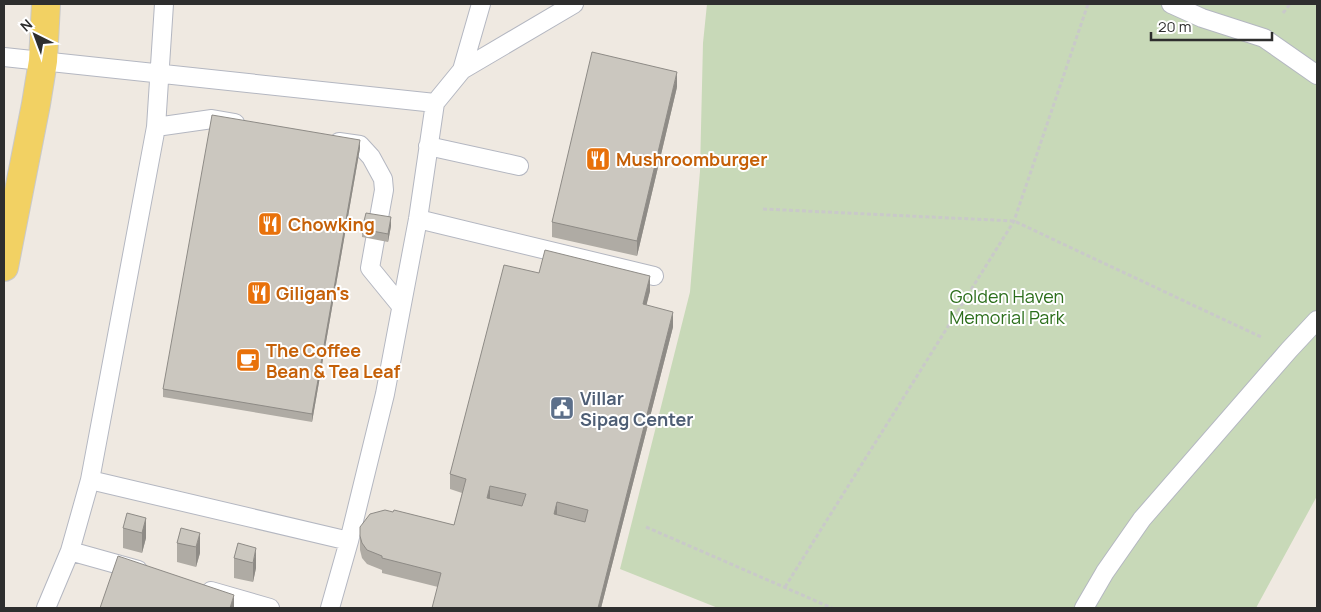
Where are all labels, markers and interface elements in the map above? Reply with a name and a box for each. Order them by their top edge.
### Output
north arrow [10,10,60,60]
scale bar [1151,10,1272,42]
text: N [16,15,36,35]
text: 20 m [1158,16,1191,37]
restaurant icon: Mushroomburger [585,146,611,172]
place label: Mushroomburger [616,147,767,171]
restaurant icon: Chowking [257,211,283,237]
place label: Chowking [288,212,375,236]
restaurant icon: Giligan's [246,280,272,306]
place label: Giligan's [276,281,350,305]
park label: Golden Haven Memorial Park [949,284,1066,329]
place label: The Coffee Bean & Tea Leaf [266,338,401,383]
cafe icon: The Coffee Bean & Tea Leaf [235,347,261,373]
place label: Villar Sipag Center [580,386,693,431]
public building icon: Villar Sipag Center [549,395,575,421]

